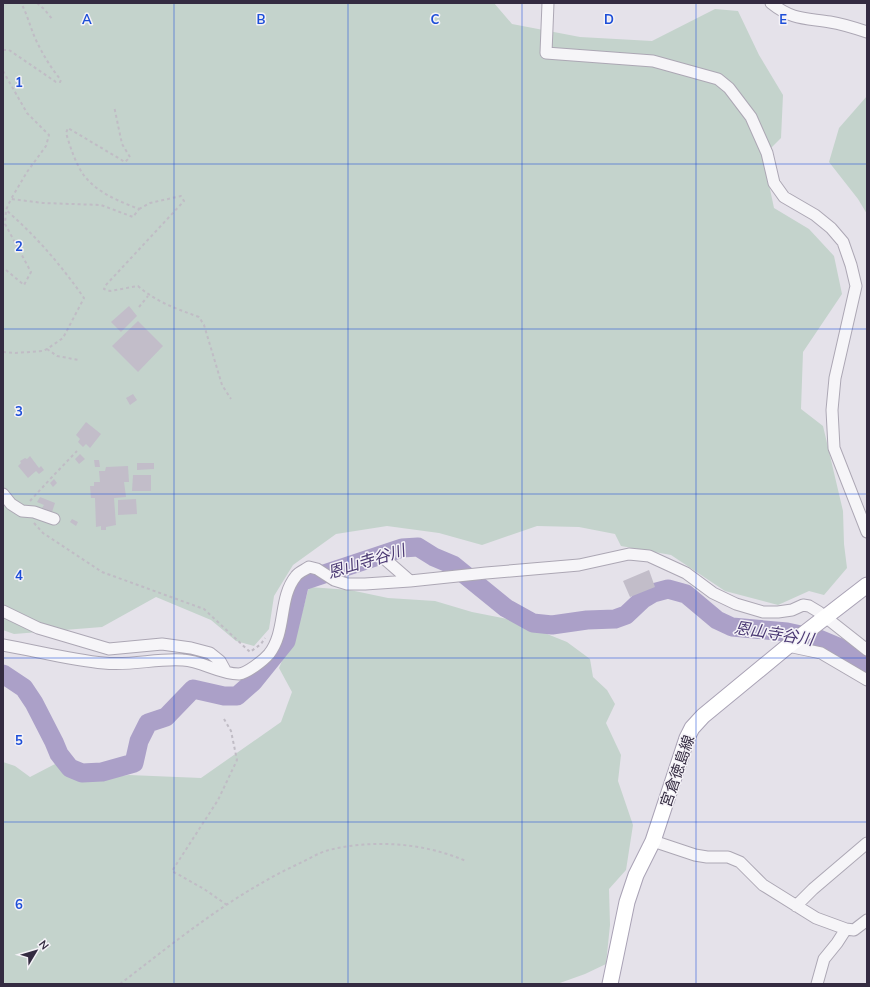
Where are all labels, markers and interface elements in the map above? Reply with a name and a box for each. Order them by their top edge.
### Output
text: A [82,11,92,27]
text: B [257,11,266,27]
text: C [431,11,440,27]
text: D [604,11,614,27]
text: E [779,11,787,27]
text: 1 [15,74,23,90]
text: 2 [15,238,23,254]
text: 3 [15,403,23,419]
water label: 恩山寺谷川 [325,539,409,582]
text: 4 [15,567,23,583]
water label: 恩山寺谷川 [733,617,817,649]
text: 5 [15,732,23,748]
street label: 宮倉徳島線 [656,732,698,810]
text: 6 [15,896,23,912]
north arrow [16,931,56,971]
text: N [36,937,52,952]

